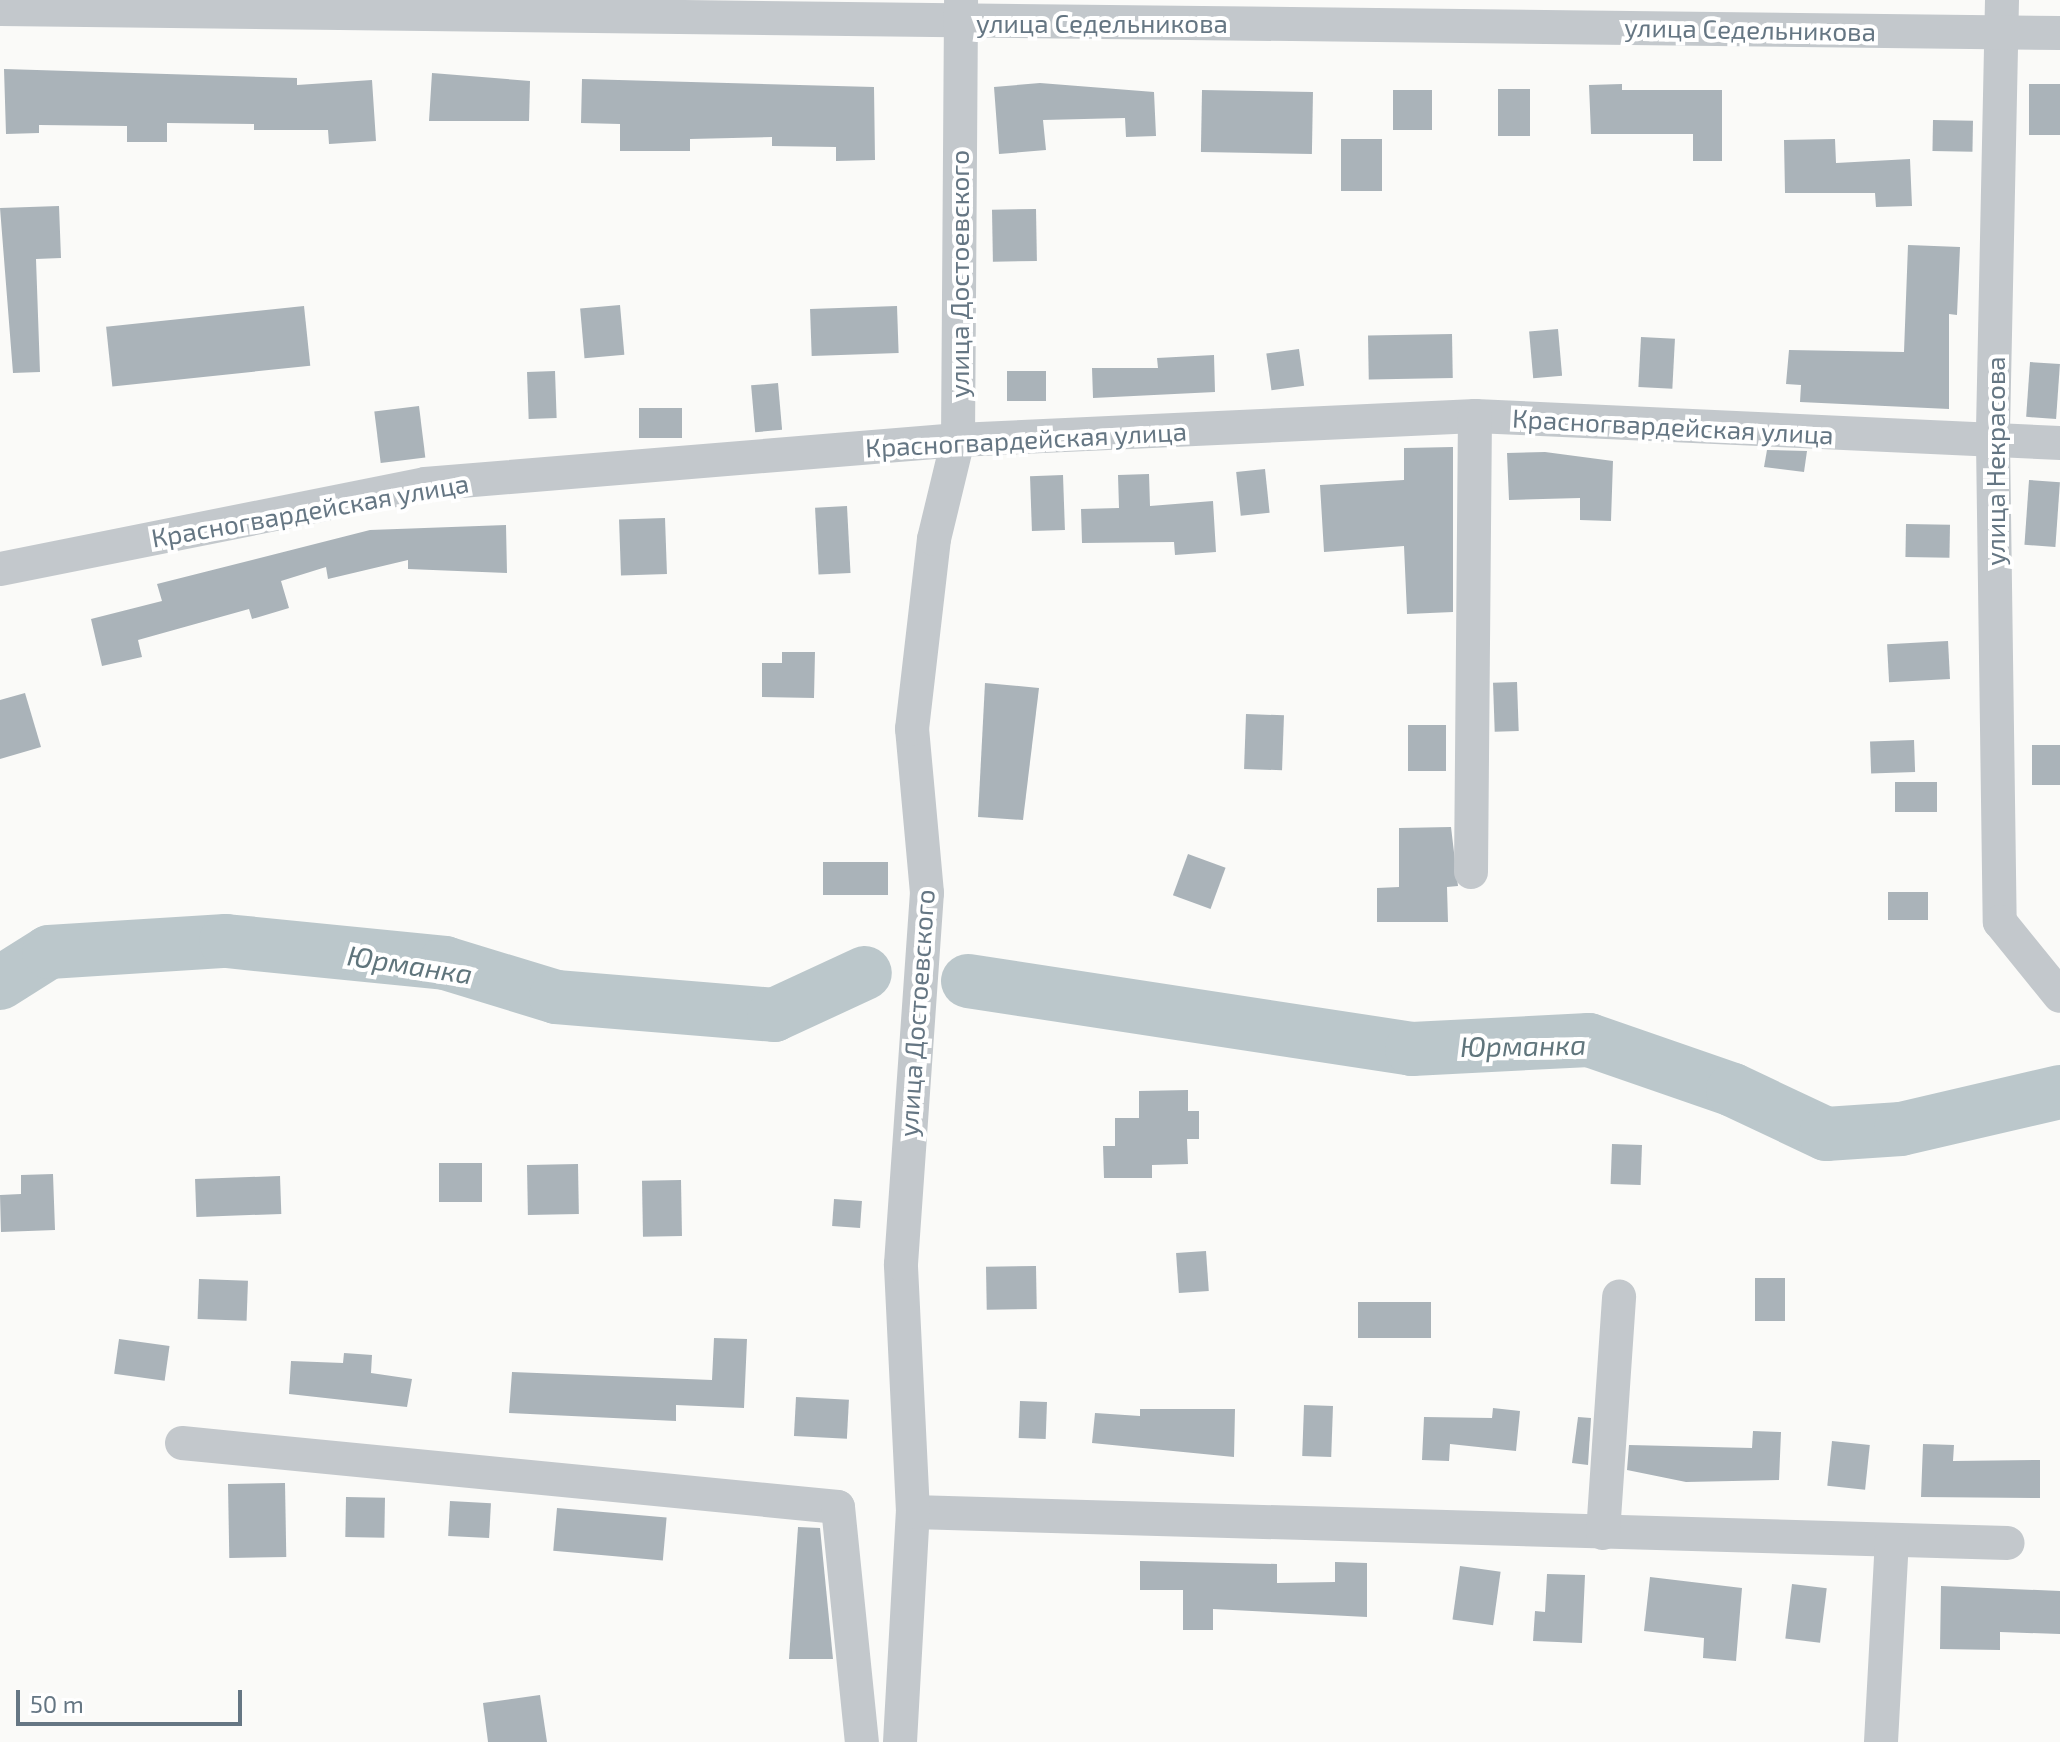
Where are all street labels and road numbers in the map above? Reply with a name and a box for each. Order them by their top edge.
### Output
street label: улица Седельникова [976,7,1228,39]
street label: улица Седельникова [1624,11,1876,47]
street label: улица Достоевского [943,150,975,398]
street label: улица Некрасова [1979,356,2011,566]
street label: Красногвардейская улица [1511,402,1835,450]
street label: Красногвардейская улица [864,415,1188,463]
street label: Красногвардейская улица [149,467,471,553]
street label: улица Достоевского [892,888,940,1138]

